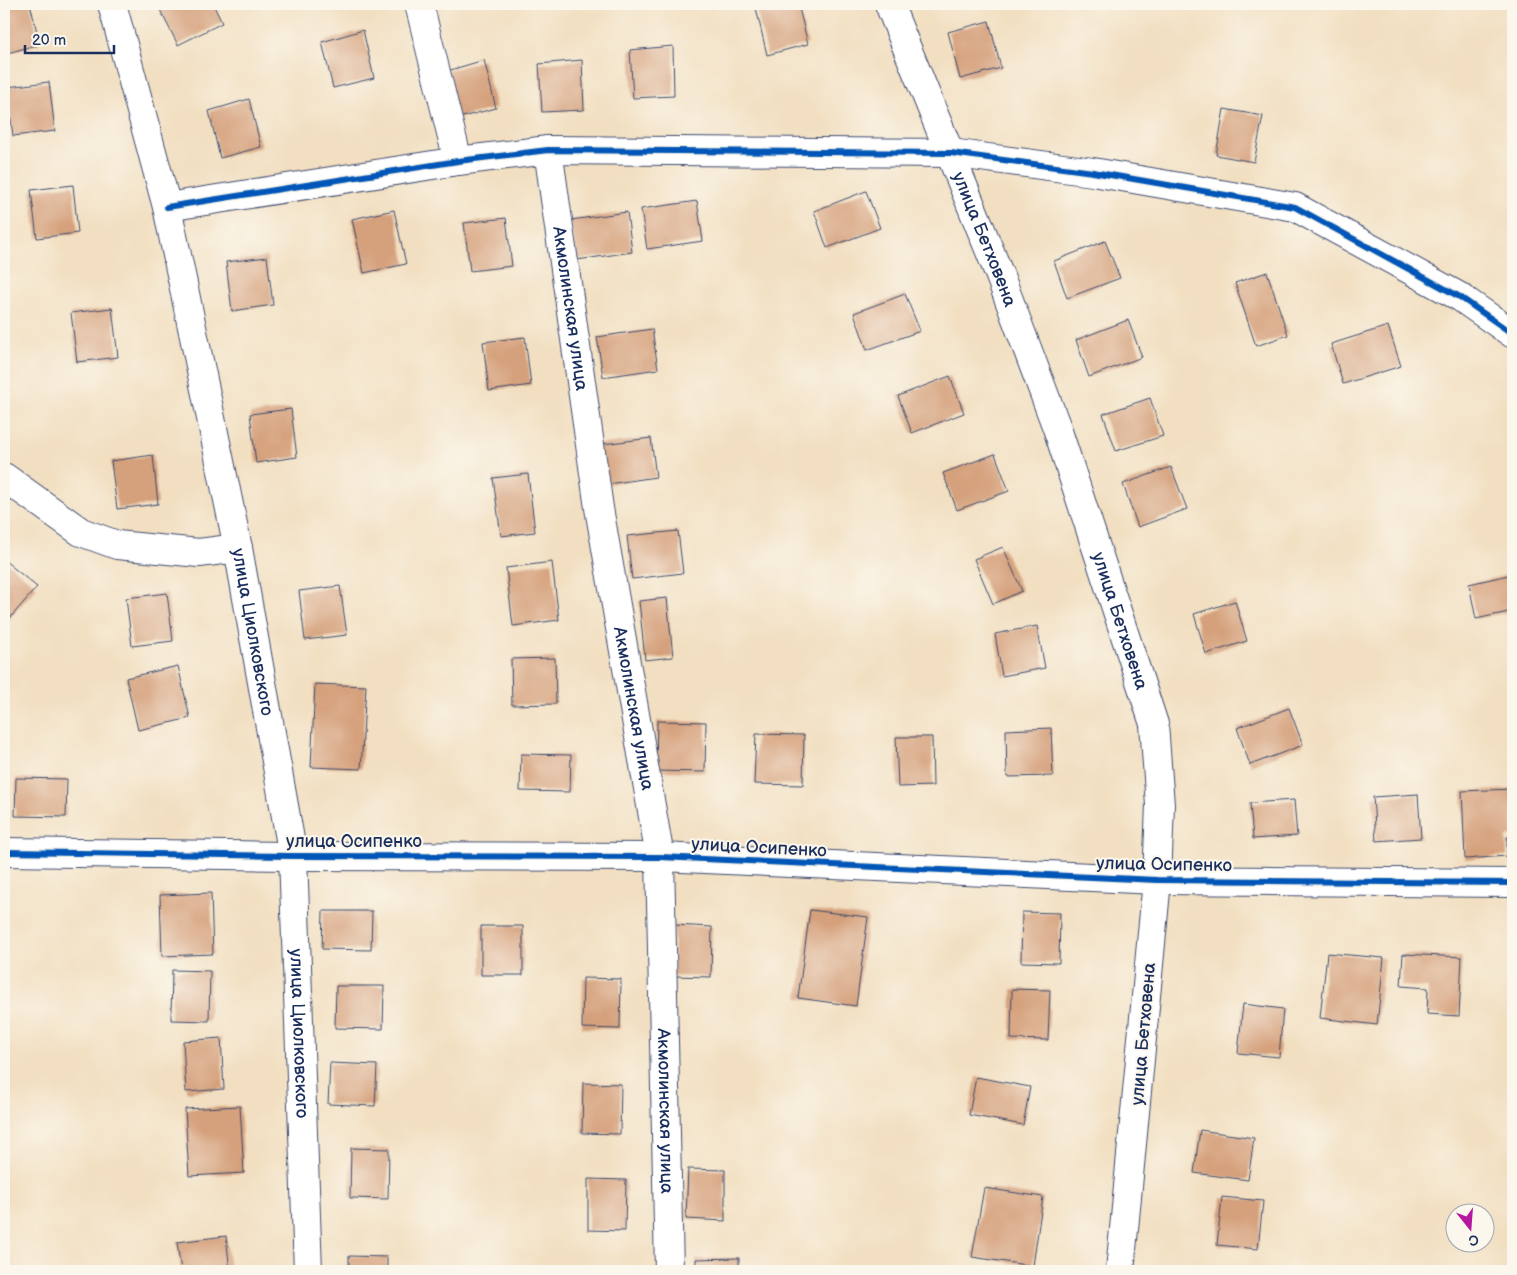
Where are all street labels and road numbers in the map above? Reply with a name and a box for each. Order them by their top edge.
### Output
street label: улица Бетховена [948,169,1021,310]
street label: Акмолинская улица [548,224,592,392]
street label: улица Циолковского [227,547,278,717]
street label: улица Бетховена [1087,550,1152,693]
street label: Акмолинская улица [609,624,658,792]
street label: улица Осипенко [286,831,422,852]
street label: улица Осипенко [691,833,827,862]
street label: улица Осипенко [1096,853,1232,876]
street label: улица Циолковского [285,948,312,1119]
street label: улица Бетховена [1127,961,1160,1106]
street label: Акмолинская улица [653,1027,677,1194]

